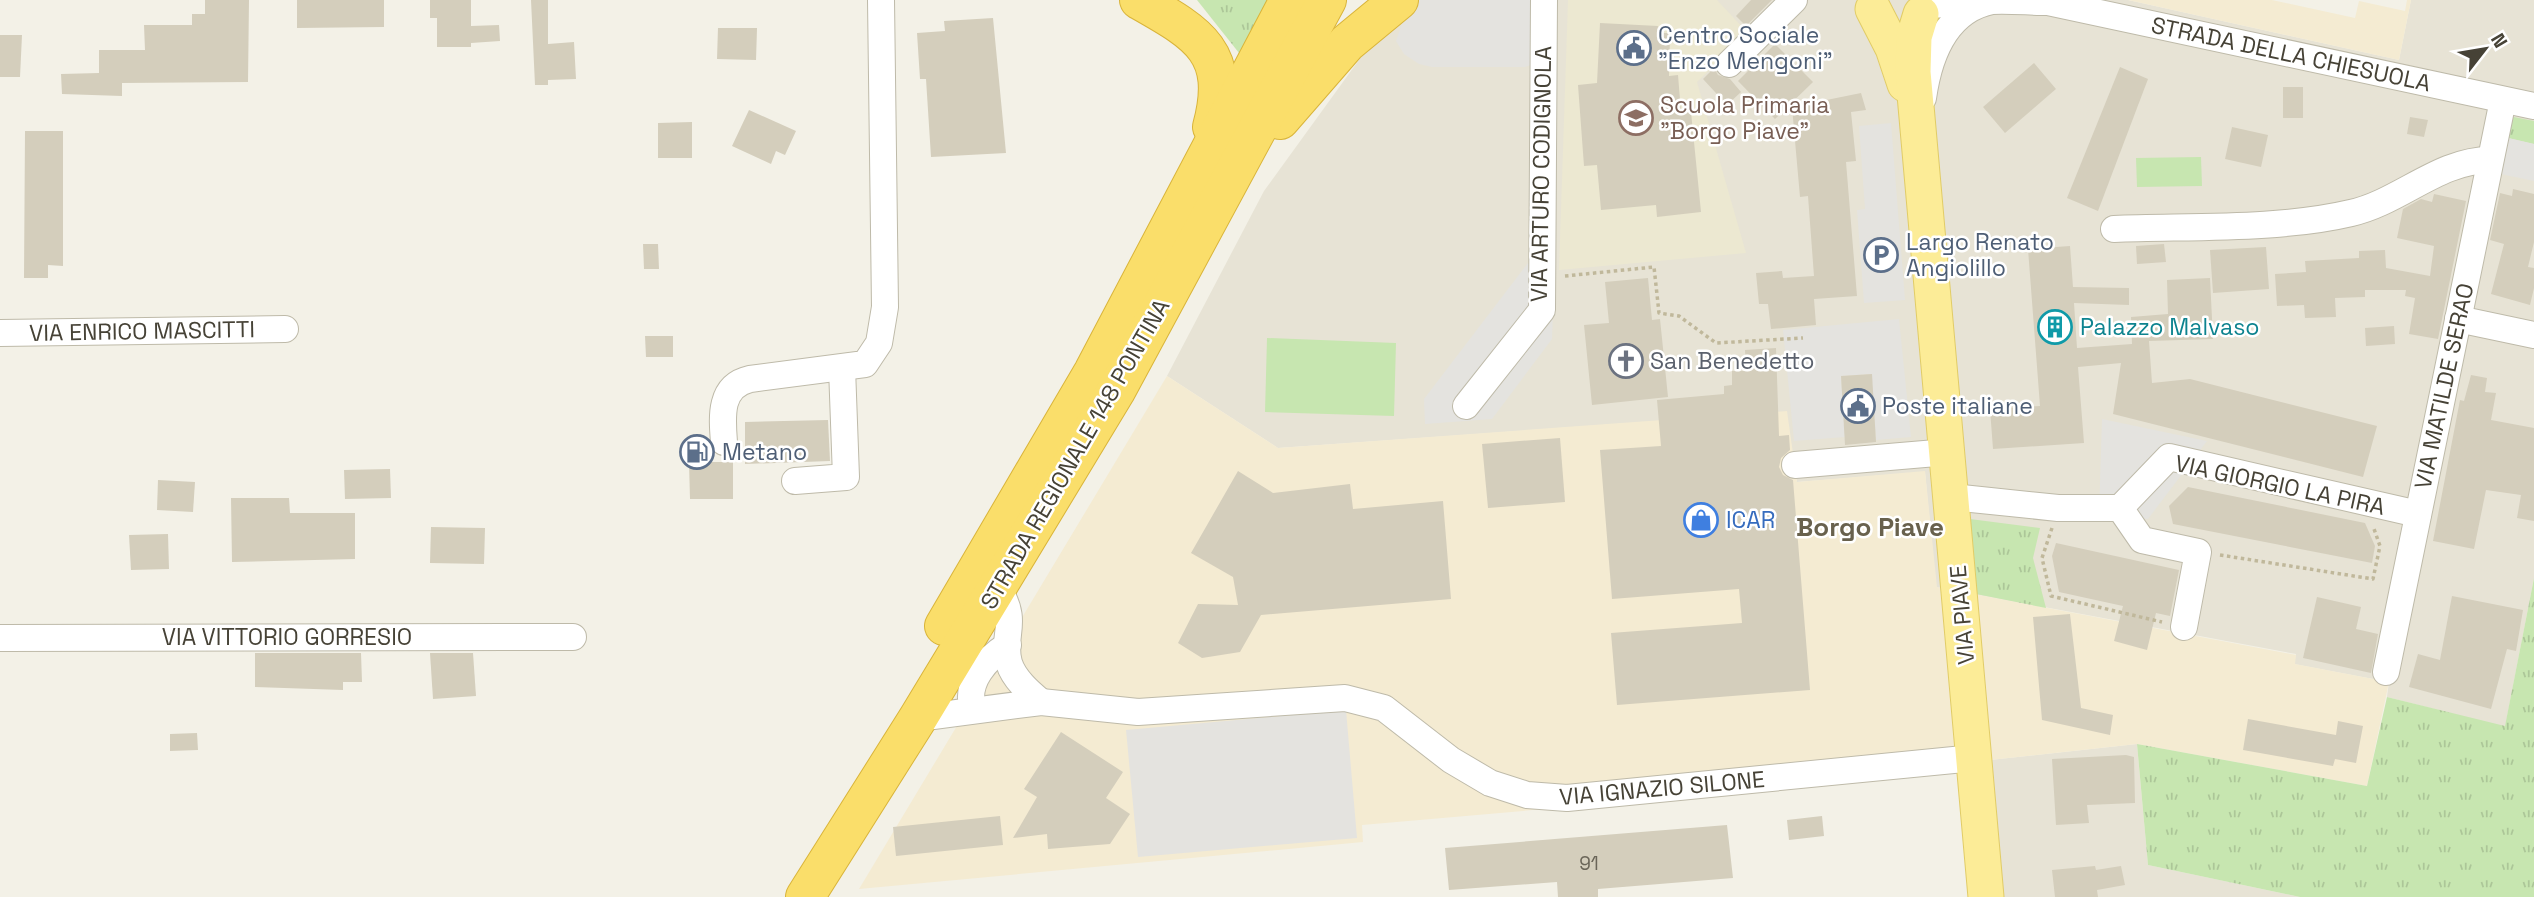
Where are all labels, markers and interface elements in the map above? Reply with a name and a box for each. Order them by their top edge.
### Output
street label: STRADA DELLA CHIESUOLA [2149,10,2433,98]
north arrow [2450,14,2520,84]
place label: Centro Sociale "Enzo Mengoni" [1658,20,1833,76]
public building icon: Centro Sociale "Enzo Mengoni" [1615,29,1653,67]
text: N [2485,29,2513,52]
street label: VIA ARTURO CODIGNOLA [1524,46,1558,302]
place label: Scuola Primaria "Borgo Piave" [1660,90,1830,146]
school or university icon: Scuola Primaria "Borgo Piave" [1617,99,1655,137]
place label: Largo Renato Angiolillo [1906,227,2054,283]
parking icon: Largo Renato Angiolillo [1862,236,1900,274]
street label: VIA MATILDE SERAO [2408,280,2480,492]
street label: STRADA REGIONALE 148 PONTINA [974,293,1176,615]
building icon: Palazzo Malvaso [2036,308,2074,346]
place label: Palazzo Malvaso [2080,312,2260,342]
street label: VIA ENRICO MASCITTI [29,314,255,348]
church icon: San Benedetto [1607,342,1645,380]
place label: San Benedetto [1650,346,1815,376]
public building icon: Poste italiane [1839,387,1877,425]
place label: Poste italiane [1882,391,2033,421]
fuel station icon: Metano [678,433,716,471]
place label: Metano [722,437,807,467]
street label: VIA GIORGIO LA PIRA [2172,448,2388,522]
shop icon: ICAR [1682,501,1720,539]
place label: ICAR [1726,505,1775,535]
district label: Borgo Piave [1796,510,1944,544]
street label: VIA PIAVE [1943,564,1981,666]
street label: VIA VITTORIO GORRESIO [162,622,412,652]
street label: VIA IGNAZIO SILONE [1558,764,1766,812]
house number: 91 [1579,851,1599,876]

